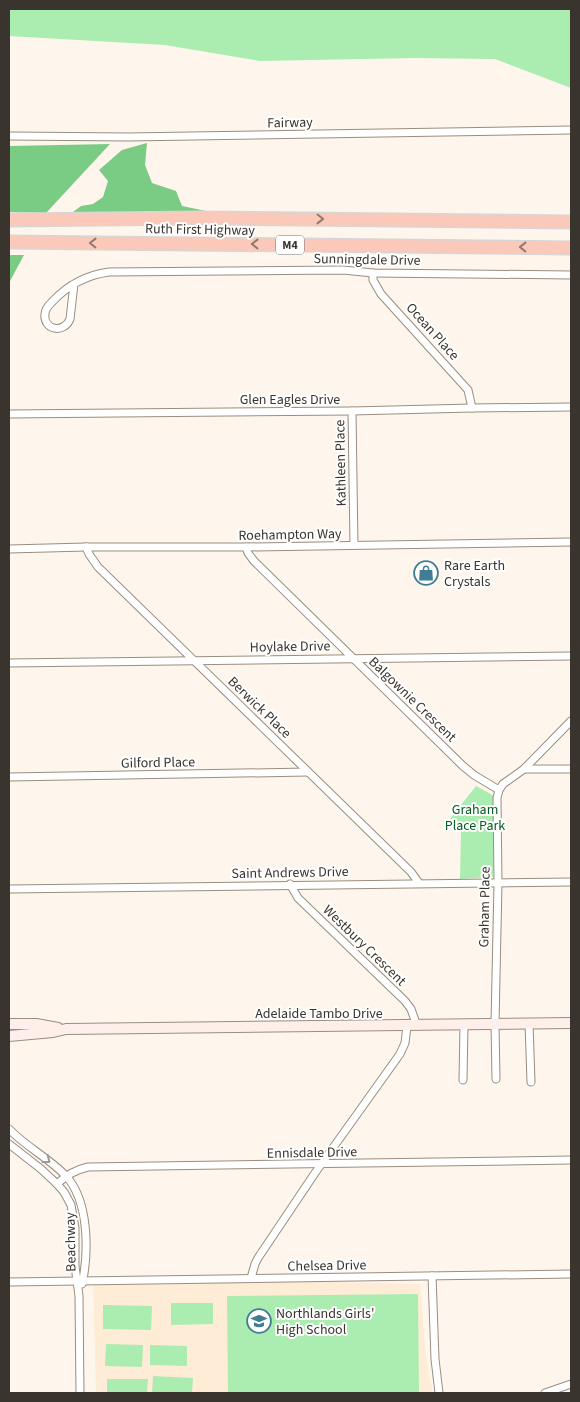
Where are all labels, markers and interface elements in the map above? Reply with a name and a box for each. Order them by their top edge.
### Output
street label: Fairway [267,113,313,133]
one-way arrow [316,214,324,224]
street label: Ruth First Highway [145,219,255,241]
road number: M4 [276,236,304,254]
one-way arrow [88,238,96,248]
one-way arrow [251,239,258,249]
one-way arrow [518,242,526,252]
street label: Sunningdale Drive [313,249,421,271]
street label: Ocean Place [401,299,464,365]
street label: Glen Eagles Drive [240,390,340,410]
street label: Kathleen Place [330,419,352,507]
street label: Roehampton Way [238,524,342,546]
place label: Rare Earth Crystals [444,556,505,592]
shop icon: Rare Earth Crystals [413,560,439,586]
street label: Hoylake Drive [250,636,331,658]
street label: Balgownie Crescent [364,653,461,747]
street label: Berwick Place [223,672,296,743]
street label: Gilford Place [121,752,195,774]
park label: Graham Place Park [445,800,505,836]
street label: Saint Andrews Drive [231,862,349,884]
street label: Graham Place [474,866,496,948]
street label: Westbury Crescent [318,901,411,991]
street label: Adelaide Tambo Drive [255,1004,383,1024]
street label: Ennisdale Drive [267,1142,357,1164]
one-way arrow [41,1154,50,1162]
street label: Beachway [60,1212,82,1272]
street label: Chelsea Drive [287,1255,367,1277]
place label: Northlands Girls' High School [276,1304,374,1340]
school or university icon: Northlands Girls' High School [246,1308,272,1334]

